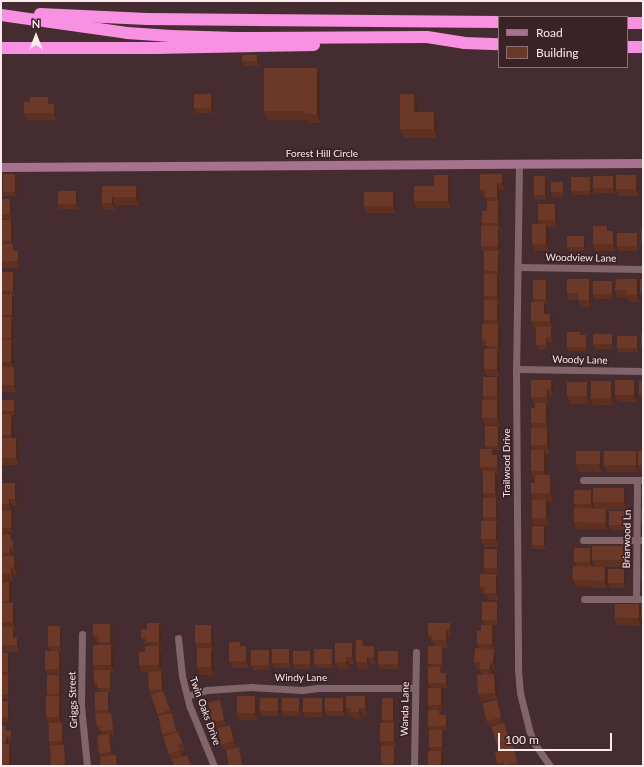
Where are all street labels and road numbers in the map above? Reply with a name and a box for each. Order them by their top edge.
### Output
street label: Forest Hill Circle [286,148,358,160]
street label: Woodview Lane [545,251,617,265]
street label: Woody Lane [552,354,608,366]
street label: Trailwood Drive [501,428,513,498]
street label: Briarwood Ln [620,509,634,569]
street label: Griggs Street [66,671,80,729]
street label: Windy Lane [275,672,327,684]
street label: Twin Oaks Drive [187,675,223,747]
street label: Wanda Lane [399,682,411,736]

